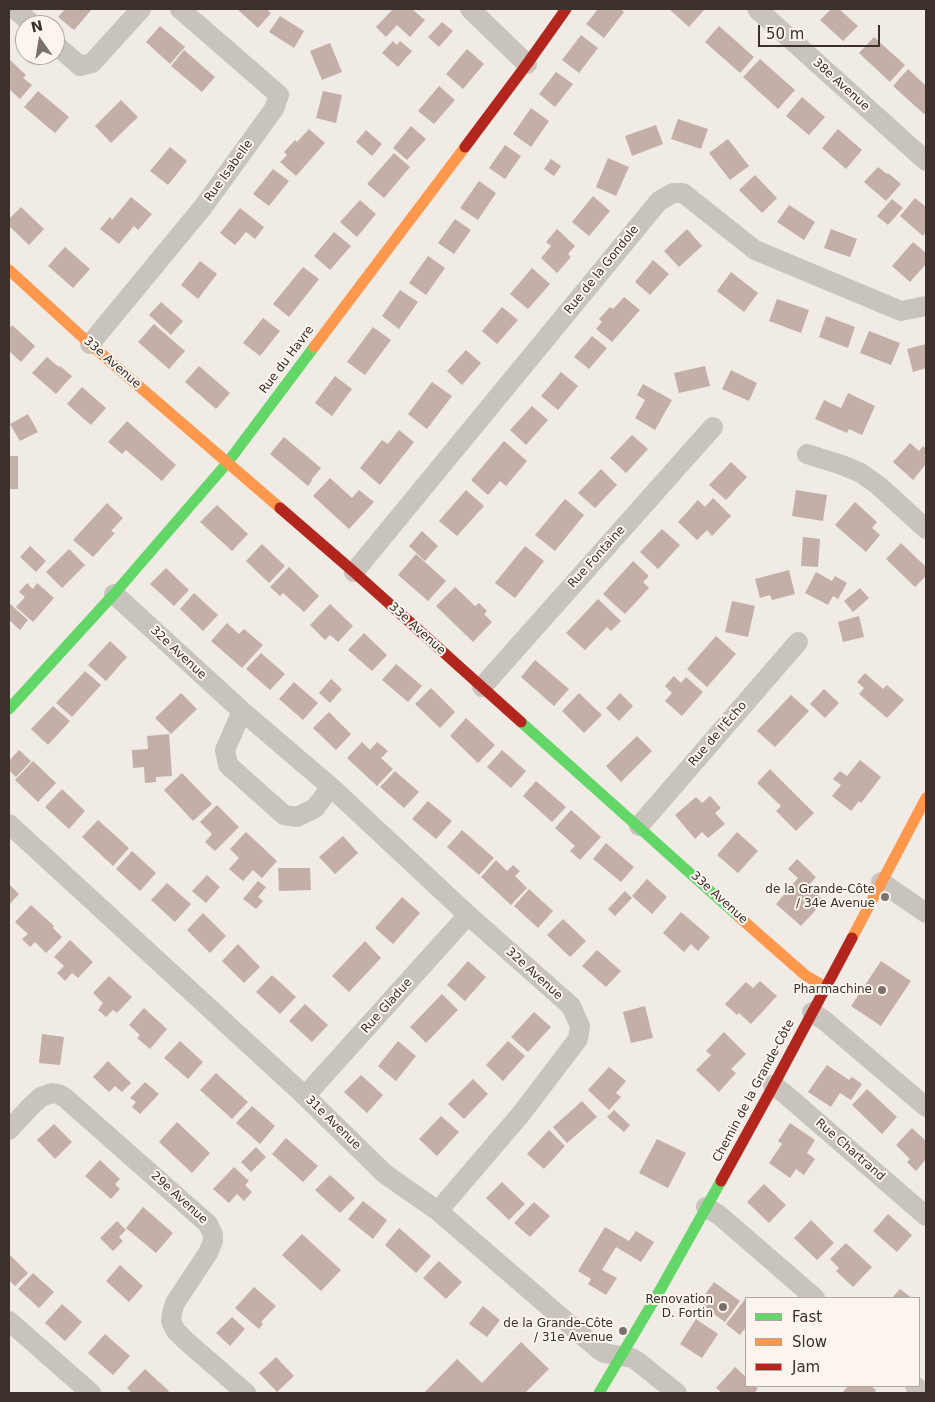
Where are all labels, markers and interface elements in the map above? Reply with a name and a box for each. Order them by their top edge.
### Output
north arrow [15,15,65,65]
scale bar [760,15,882,47]
text: N [29,17,44,35]
text: 50 m [766,25,804,43]
street label: 38e Avenue [810,56,872,114]
street label: Rue Isabelle [202,137,256,205]
street label: Rue de la Gondole [562,223,642,317]
street label: Rue du Havre [257,323,317,397]
street label: 33e Avenue [80,334,144,392]
street label: Rue Fontaine [565,523,629,591]
street label: 33e Avenue [386,600,448,658]
street label: 32e Avenue [147,624,209,682]
street label: Rue de l'Écho [686,699,750,769]
street label: 33e Avenue [688,869,750,927]
place label: de la Grande-Côte / 34e Avenue [765,883,875,911]
marker: de la Grande-Côte / 34e Avenue [879,891,891,903]
street label: 32e Avenue [503,945,565,1003]
street label: Rue Gladue [358,975,416,1037]
place label: Pharmachine [794,983,872,997]
marker: Pharmachine [876,984,888,996]
street label: Chemin de la Grande-Côte [710,1017,798,1165]
street label: 31e Avenue [302,1093,364,1153]
street label: Rue Chartrand [812,1116,888,1184]
street label: 29e Avenue [148,1169,210,1227]
place label: Renovation D. Fortin [645,1293,713,1321]
legend [745,1297,920,1387]
marker: Renovation D. Fortin [717,1301,729,1313]
text: Fast [792,1308,822,1326]
place label: de la Grande-Côte / 31e Avenue [503,1317,613,1345]
marker: de la Grande-Côte / 31e Avenue [617,1325,629,1337]
text: Slow [792,1333,827,1351]
text: Jam [792,1358,820,1376]

